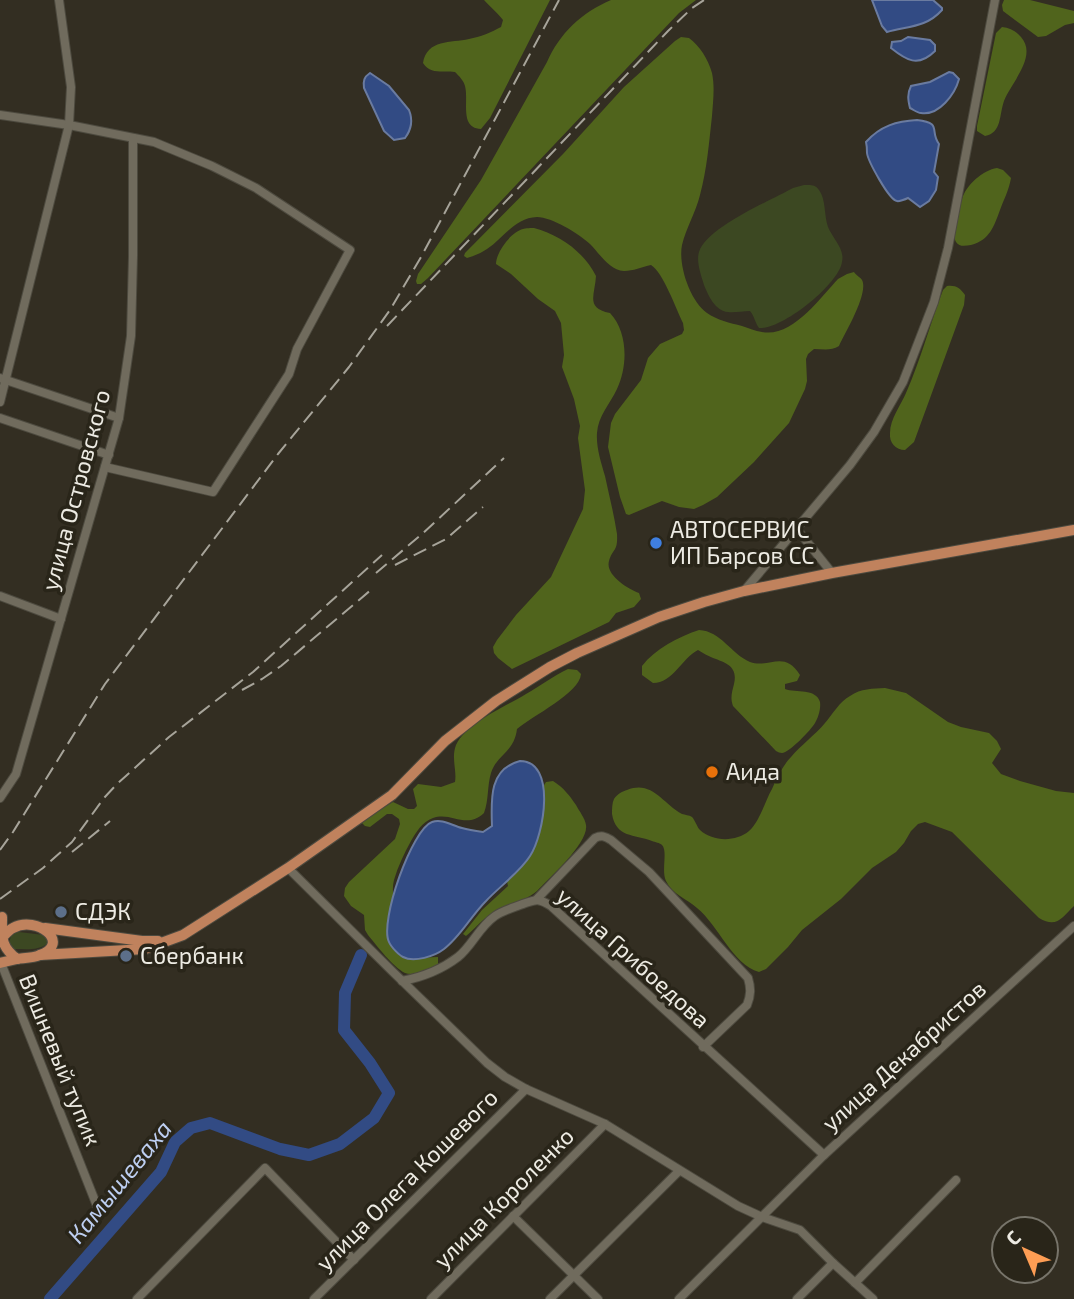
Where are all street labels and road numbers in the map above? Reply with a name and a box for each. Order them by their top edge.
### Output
street label: улица Островского [35,386,116,593]
street label: улица Грибоедова [551,881,716,1034]
street label: Вишневый тупик [13,970,108,1150]
street label: улица Декабристов [816,974,992,1137]
street label: улица Олега Кошевого [310,1083,504,1277]
street label: улица Короленко [427,1121,580,1274]

